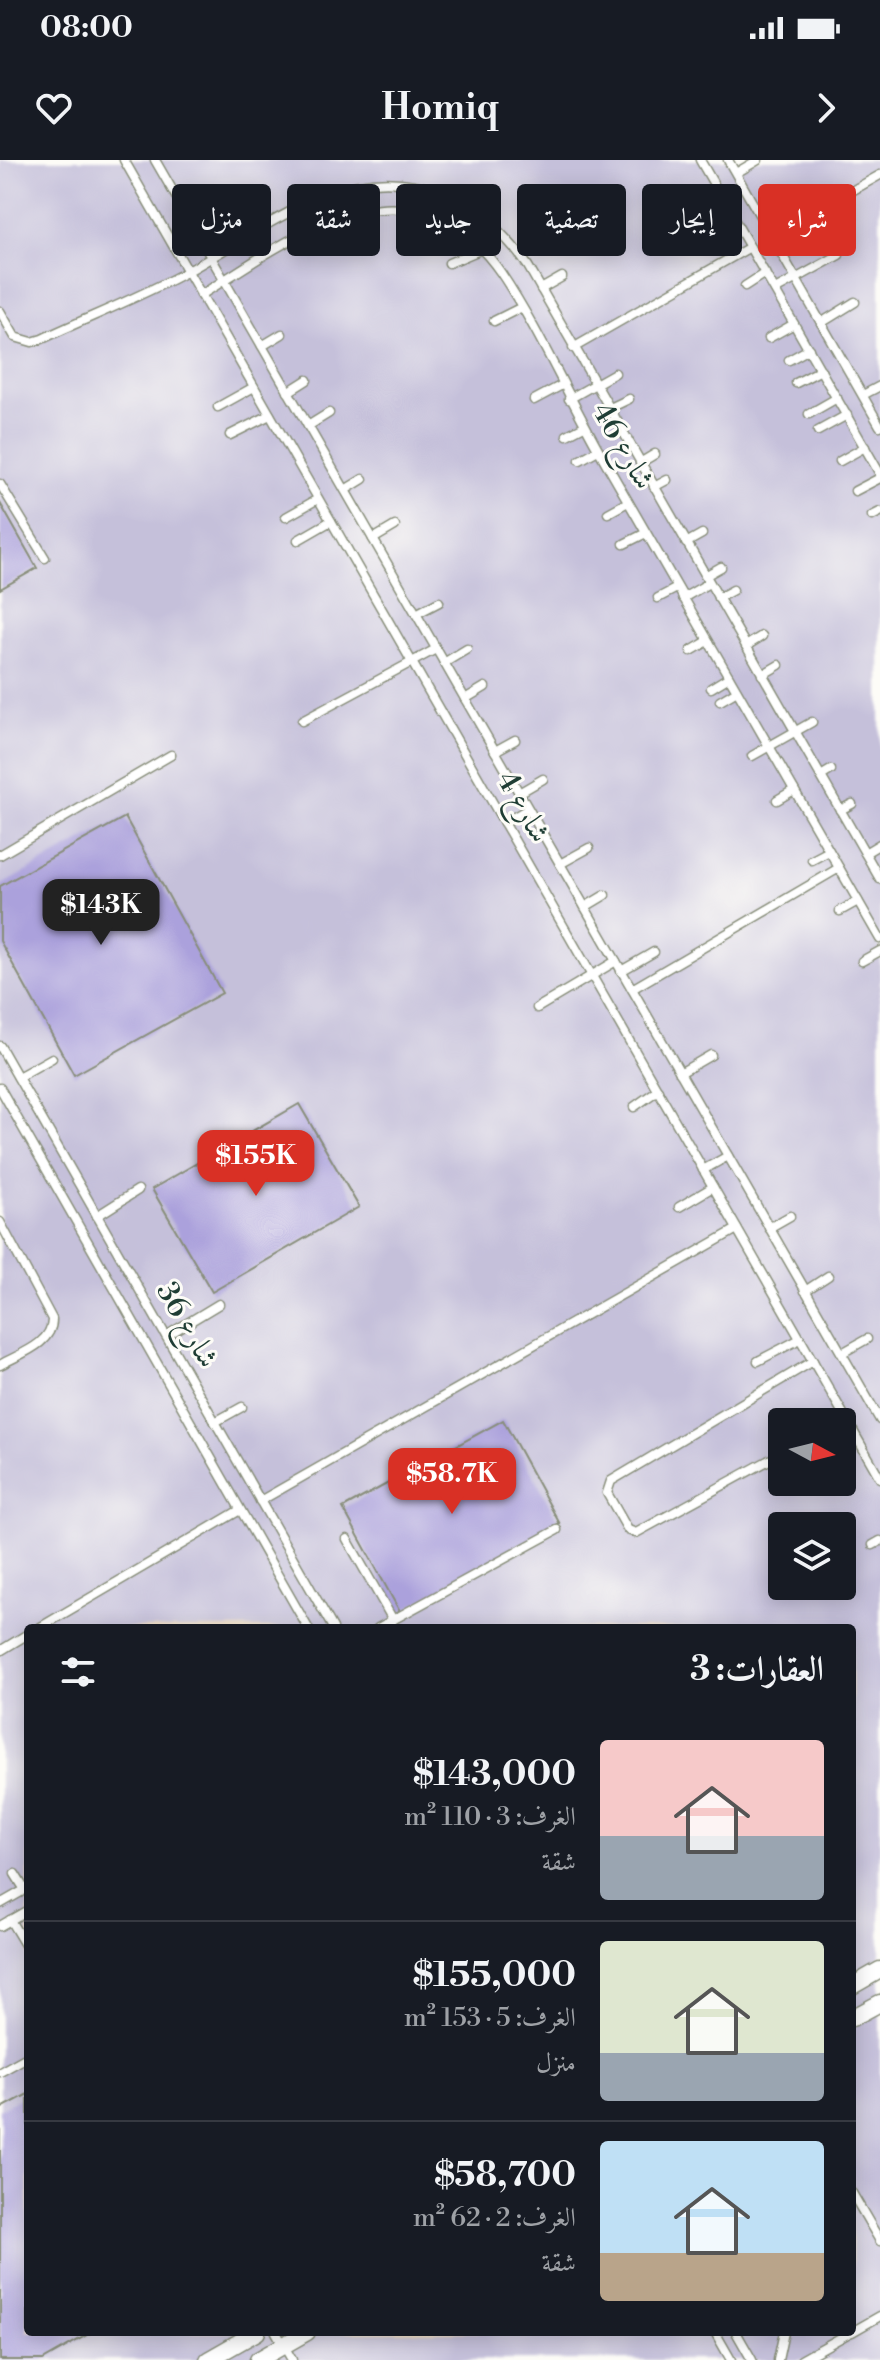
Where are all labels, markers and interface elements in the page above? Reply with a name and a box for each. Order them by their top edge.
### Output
text: 08:00 [40,9,133,47]
icon: heart [32,86,76,130]
text: Homiq [381,86,499,131]
icon: forward [804,86,848,130]
chip: منزل [172,184,271,256]
chip: شقة [287,184,380,256]
chip: جديد [396,184,501,256]
chip: تصفية [517,184,626,256]
chip: إيجار [642,184,742,256]
chip: شراء [758,184,856,256]
street label: شارع 46 [579,396,663,499]
street label: شارع 4 [483,765,558,852]
pin: $143K [45,879,157,947]
text: $143K [61,889,141,921]
pin: $155K [200,1130,312,1198]
text: $155K [215,1140,297,1172]
street label: شارع 36 [143,1275,227,1377]
north arrow [768,1408,856,1496]
map controls [768,1408,856,1600]
pin: $58.7K [387,1448,517,1516]
text: $58.7K [406,1458,498,1490]
button: layers [768,1512,856,1600]
text: العقارات: 3 [690,1649,824,1691]
icon: filters [56,1650,100,1694]
text: $143,000 [413,1754,576,1796]
icon: home [664,1772,760,1868]
text: الغرف: 3 · 110 m² [404,1801,576,1833]
text: شقة [542,1846,576,1878]
text: $155,000 [413,1955,576,1997]
icon: home [664,1973,760,2069]
text: الغرف: 5 · 153 m² [404,2002,576,2034]
text: منزل [536,2047,576,2079]
text: $58,700 [434,2155,576,2197]
icon: home [664,2173,760,2269]
text: الغرف: 2 · 62 m² [413,2202,576,2234]
text: شقة [542,2247,576,2279]

